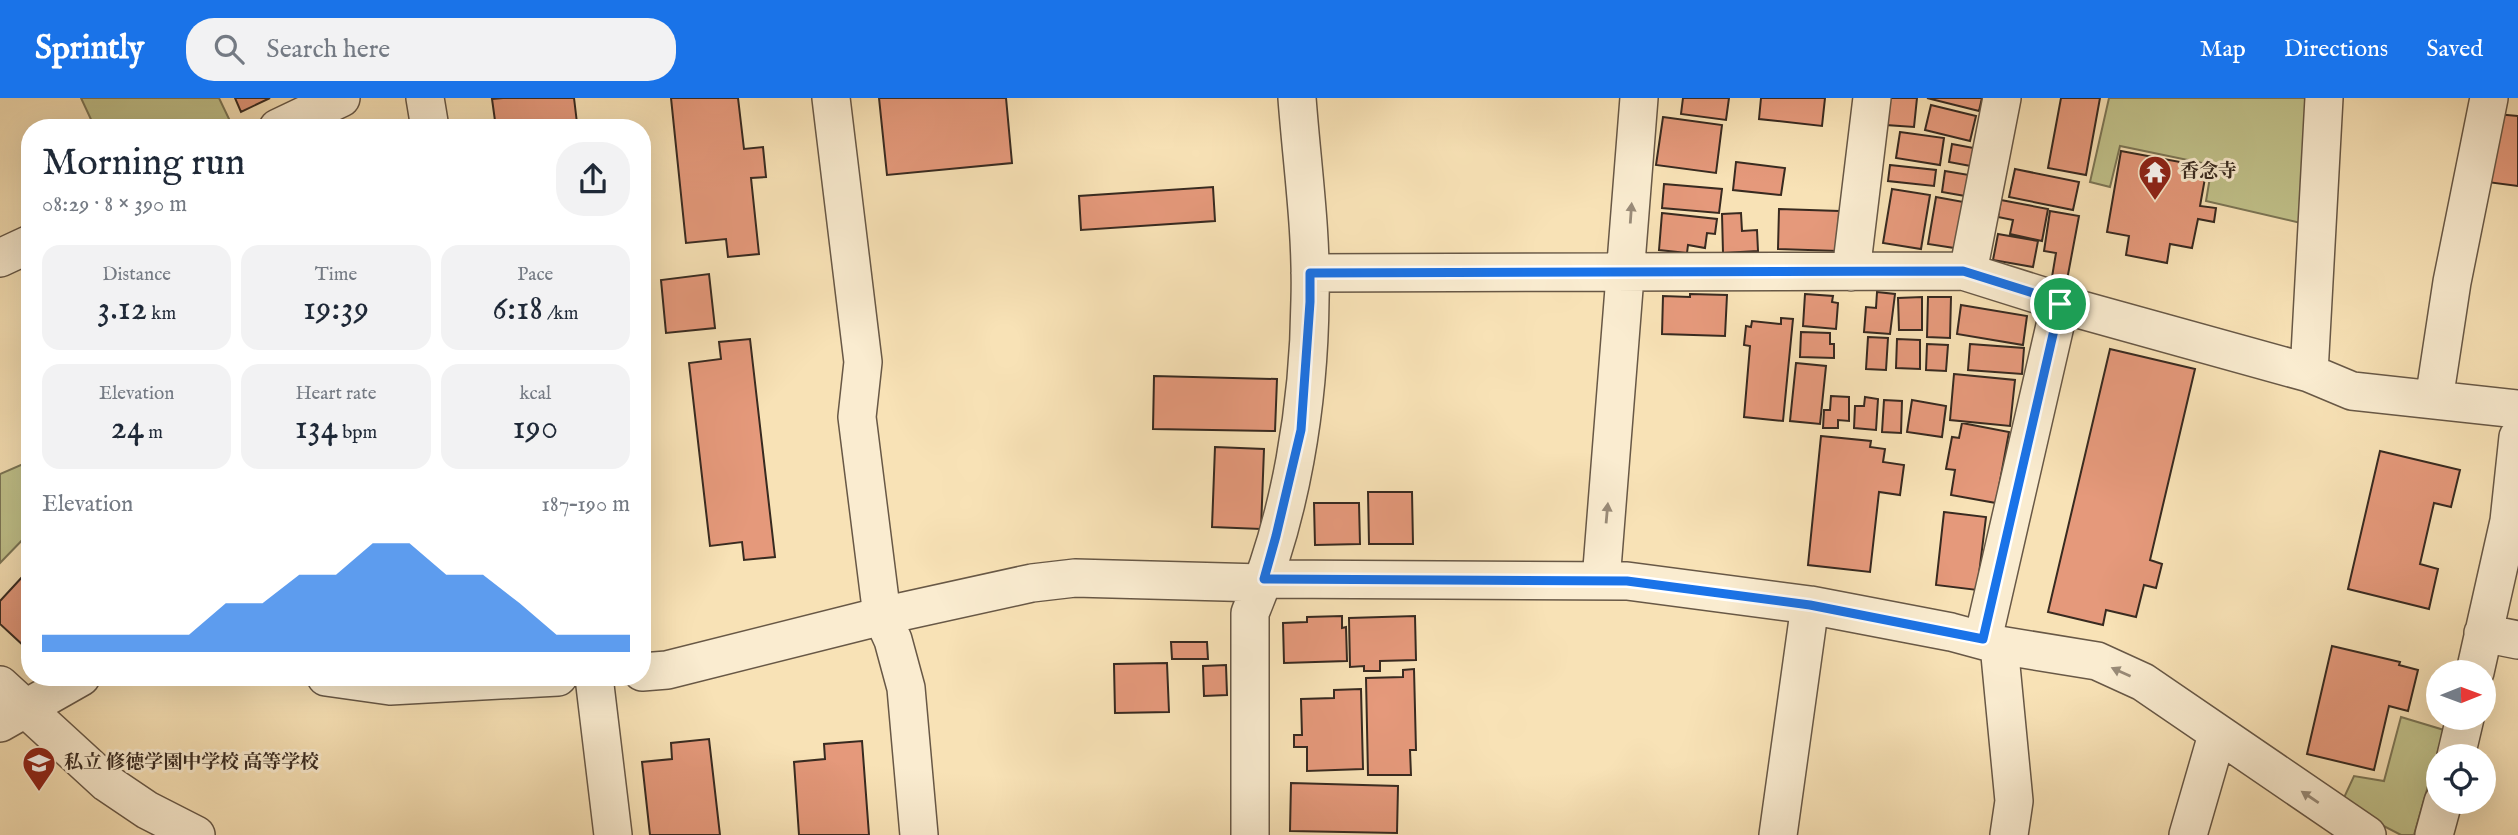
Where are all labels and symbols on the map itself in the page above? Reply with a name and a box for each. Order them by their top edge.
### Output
temple icon: 香念寺 [2136,153,2174,202]
place label: 香念寺 [2180,160,2237,184]
one-way arrow [1626,202,1637,224]
pin [2030,274,2090,334]
one-way arrow [1602,502,1613,524]
north arrow [2426,660,2496,730]
one-way arrow [2110,666,2131,677]
school or university icon: 私立 修徳学園中学校 高等学校 [20,744,58,793]
place label: 私立 修徳学園中学校 高等学校 [64,751,319,775]
one-way arrow [2301,790,2319,804]

